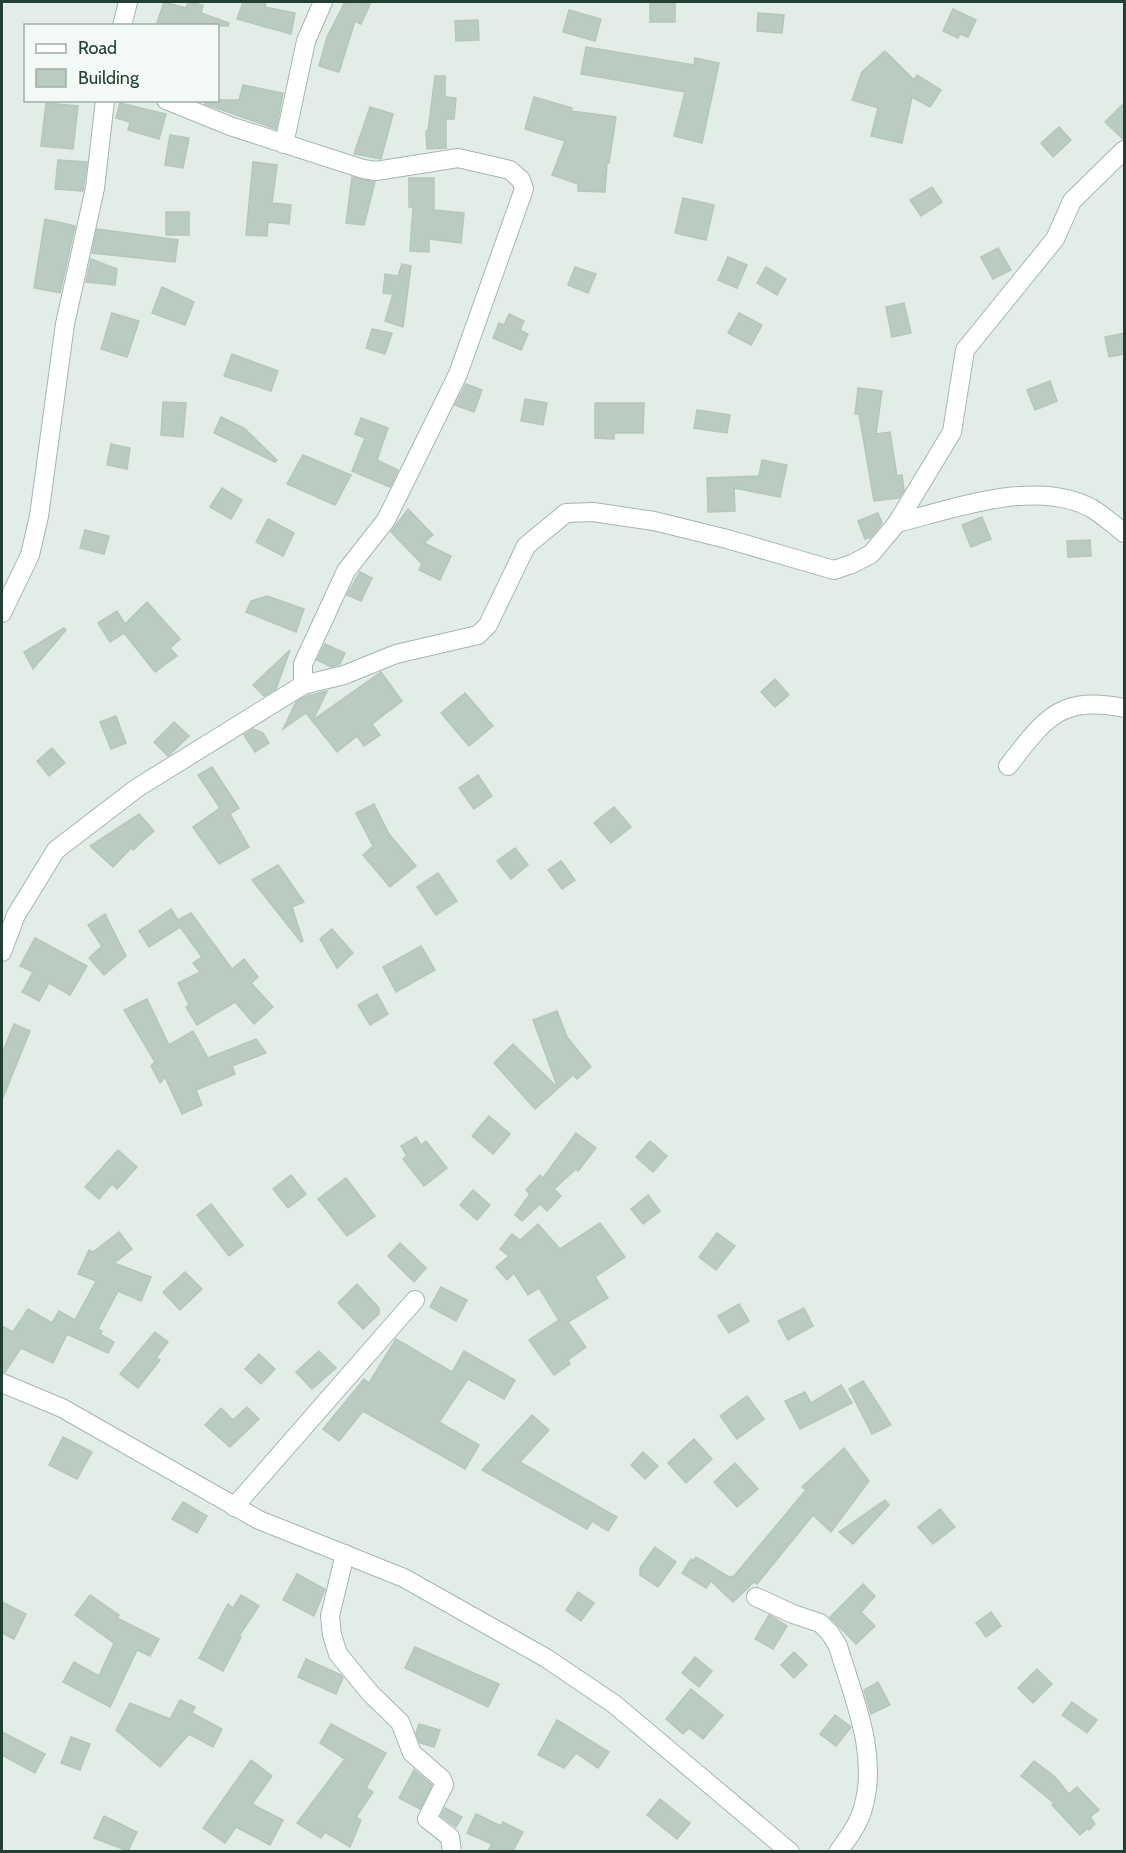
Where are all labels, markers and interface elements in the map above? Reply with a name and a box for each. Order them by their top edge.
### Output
legend [24,24,219,102]
text: Road [78,37,117,59]
text: Building [78,67,140,89]

